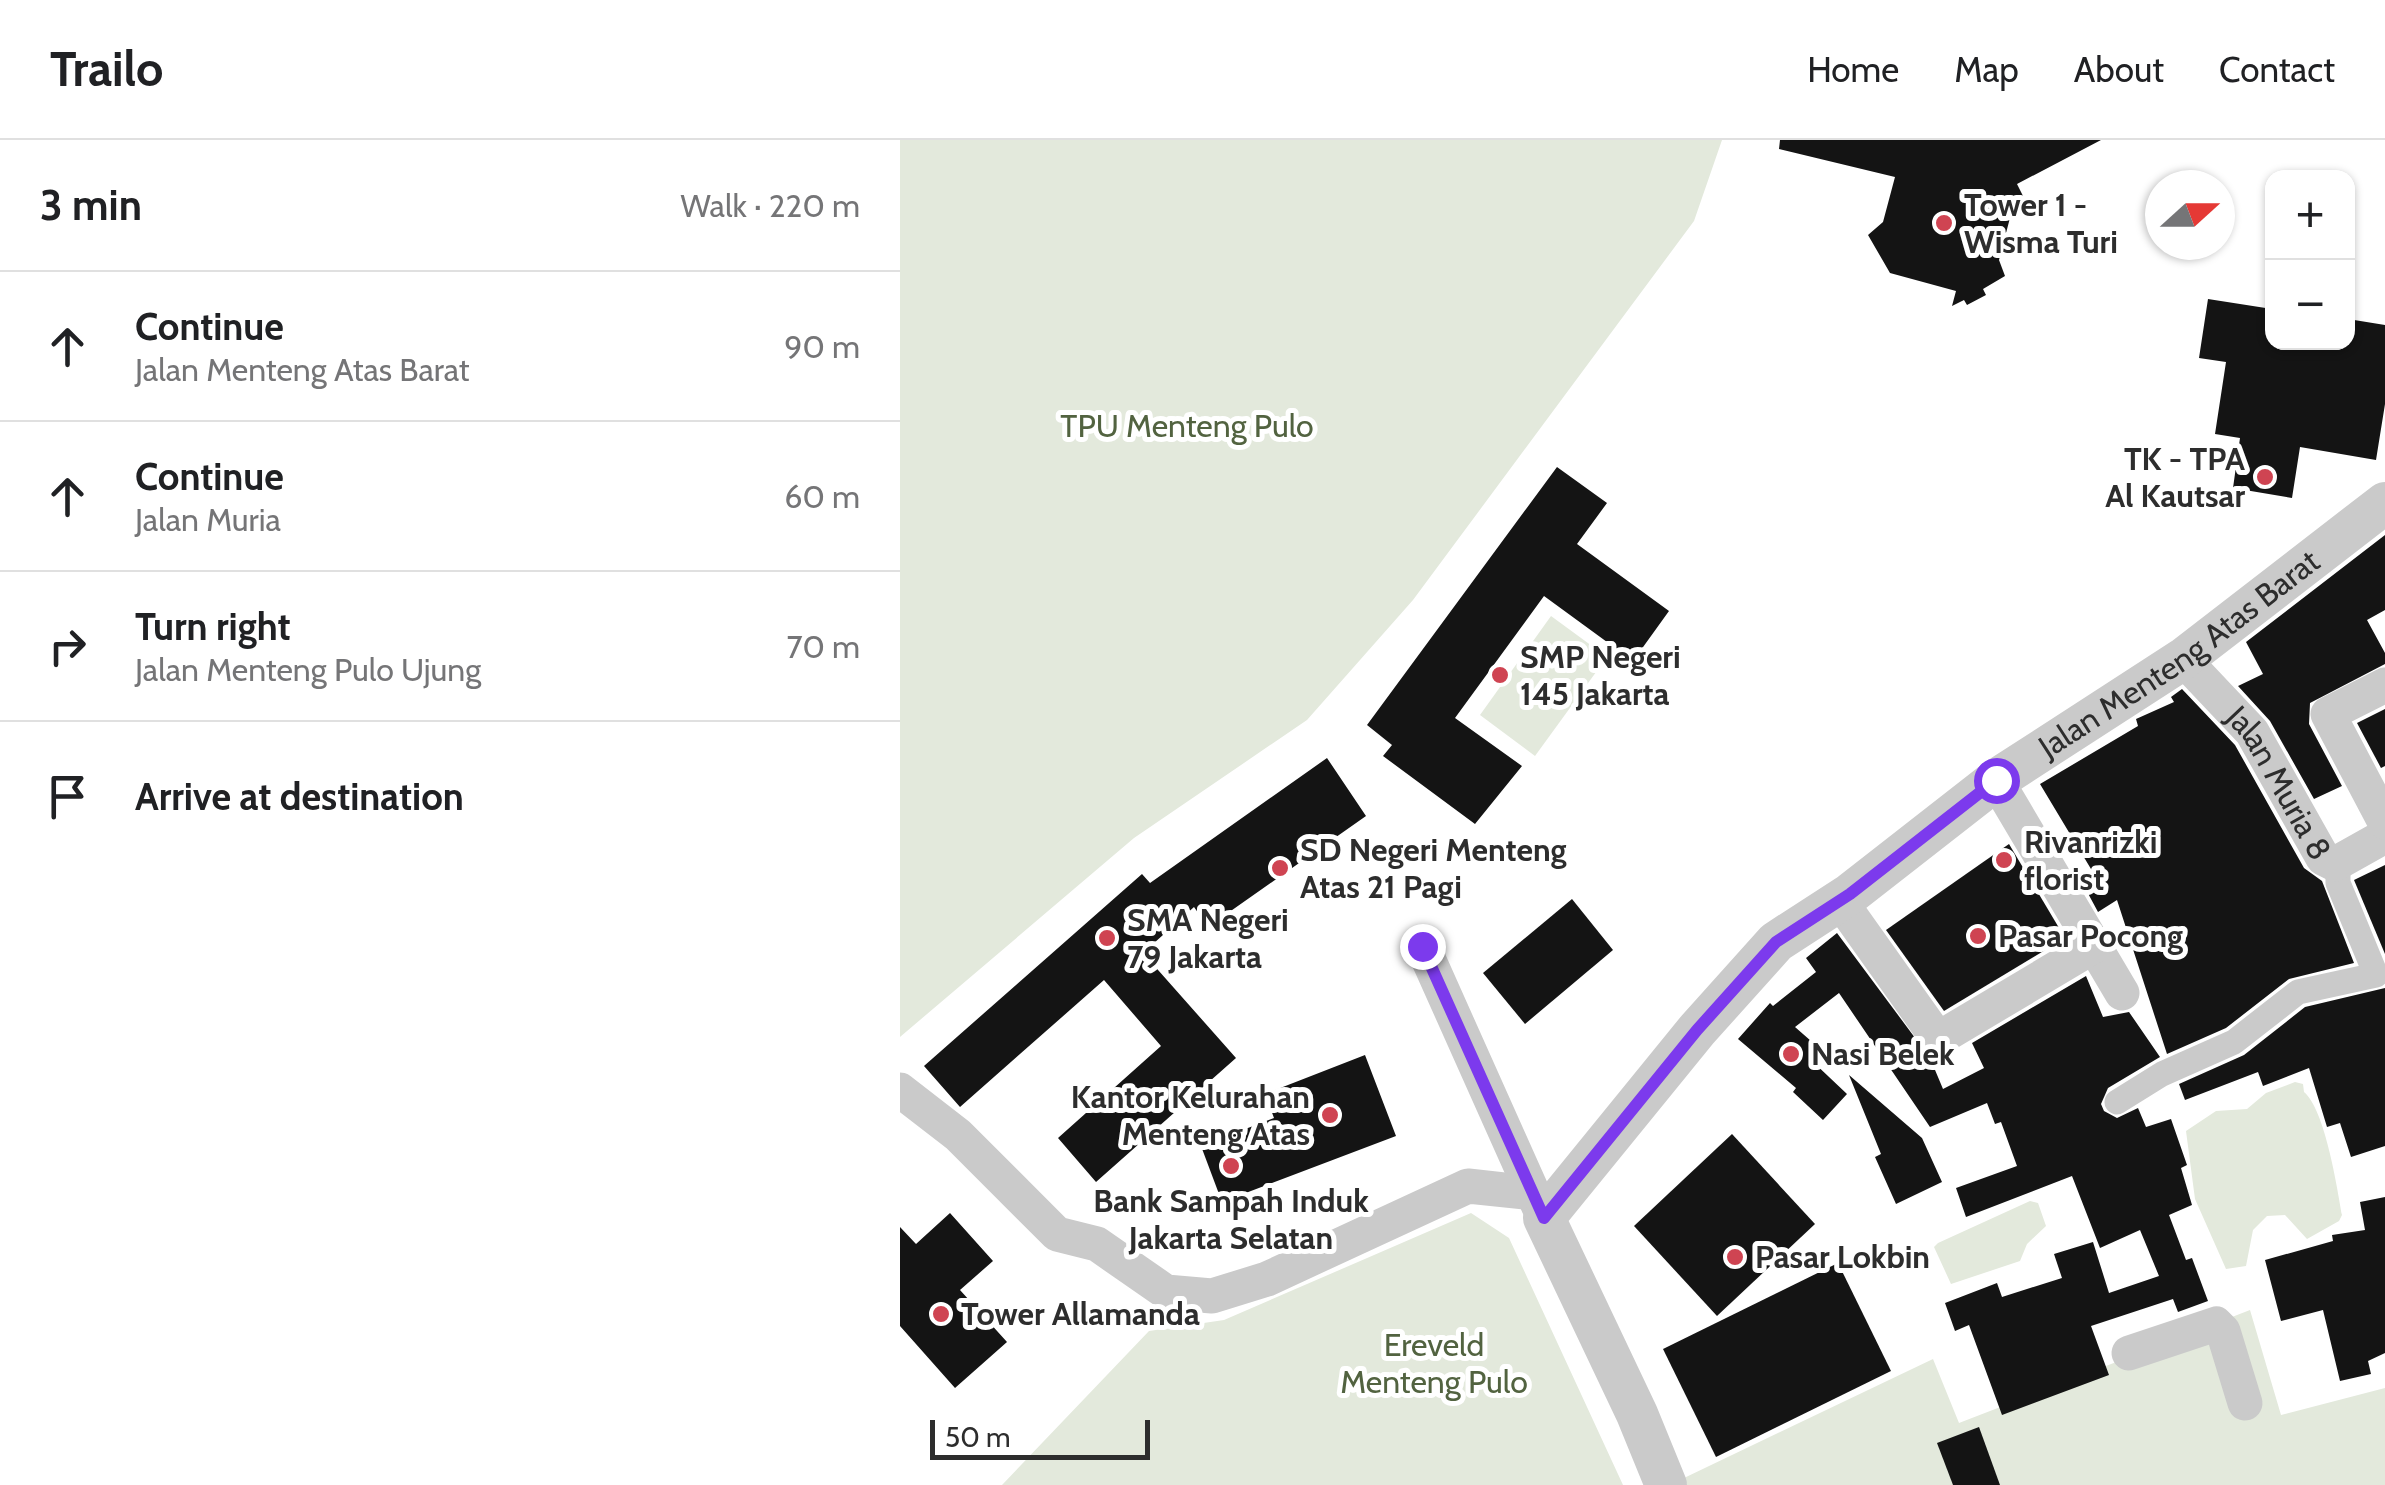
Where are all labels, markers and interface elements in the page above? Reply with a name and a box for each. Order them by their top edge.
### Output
text: Trailo [50,40,163,98]
text: Home [1807,48,1899,91]
text: Map [1954,48,2019,91]
text: About [2074,48,2164,91]
text: Contact [2219,48,2335,91]
north arrow [2145,170,2235,260]
map controls [2265,170,2355,350]
button: + [2265,170,2355,260]
text: 3 min [40,179,142,231]
place label: Tower 1 - Wisma Turi [1964,185,2118,261]
text: Walk · 220 m [681,186,860,225]
marker: Tower 1 - Wisma Turi [1933,212,1955,234]
button: − [2265,260,2355,350]
text: Continue [135,303,284,350]
icon: ahead [40,319,95,374]
text: 90 m [784,327,860,366]
text: Jalan Menteng Atas Barat [135,350,470,389]
park label: TPU Menteng Pulo [1060,406,1314,445]
place label: TK - TPA Al Kautsar [2105,439,2245,515]
text: Continue [135,453,284,500]
marker: TK - TPA Al Kautsar [2254,466,2276,488]
icon: ahead [40,469,95,524]
text: 60 m [784,477,860,516]
text: Jalan Muria [135,500,281,539]
street label: Jalan Menteng Atas Barat [2030,541,2327,767]
text: Turn right [135,603,291,650]
icon: right [40,619,95,674]
text: 70 m [787,627,860,666]
place label: SMP Negeri 145 Jakarta [1520,637,1681,713]
text: Jalan Menteng Pulo Ujung [135,650,481,689]
marker: SMP Negeri 145 Jakarta [1489,664,1511,686]
street label: Jalan Muria 8 [2218,697,2340,867]
route start [1974,758,2020,804]
icon: arrive [40,769,95,824]
text: Arrive at destination [135,773,464,820]
place label: Rivanrizki florist [2024,822,2157,898]
place label: SD Negeri Menteng Atas 21 Pagi [1300,830,1567,906]
marker: Rivanrizki florist [1993,849,2015,871]
marker: SD Negeri Menteng Atas 21 Pagi [1269,857,1291,879]
place label: SMA Negeri 79 Jakarta [1127,900,1289,976]
place label: Pasar Pocong [1998,916,2183,955]
route end [1400,924,1446,970]
marker: Pasar Pocong [1967,925,1989,947]
marker: SMA Negeri 79 Jakarta [1096,927,1118,949]
place label: Nasi Belek [1811,1034,1955,1073]
marker: Nasi Belek [1780,1043,1802,1065]
place label: Kantor Kelurahan Menteng Atas [1071,1077,1310,1153]
marker: Kantor Kelurahan Menteng Atas [1319,1104,1341,1126]
marker: Bank Sampah Induk Jakarta Selatan [1220,1155,1242,1177]
place label: Bank Sampah Induk Jakarta Selatan [1093,1181,1369,1257]
place label: Pasar Lokbin [1755,1237,1930,1276]
marker: Pasar Lokbin [1724,1246,1746,1268]
place label: Tower Allamanda [961,1294,1200,1333]
marker: Tower Allamanda [930,1303,952,1325]
park label: Ereveld Menteng Pulo [1340,1325,1528,1401]
scale bar [930,1415,1150,1460]
text: 50 m [945,1420,1011,1454]

